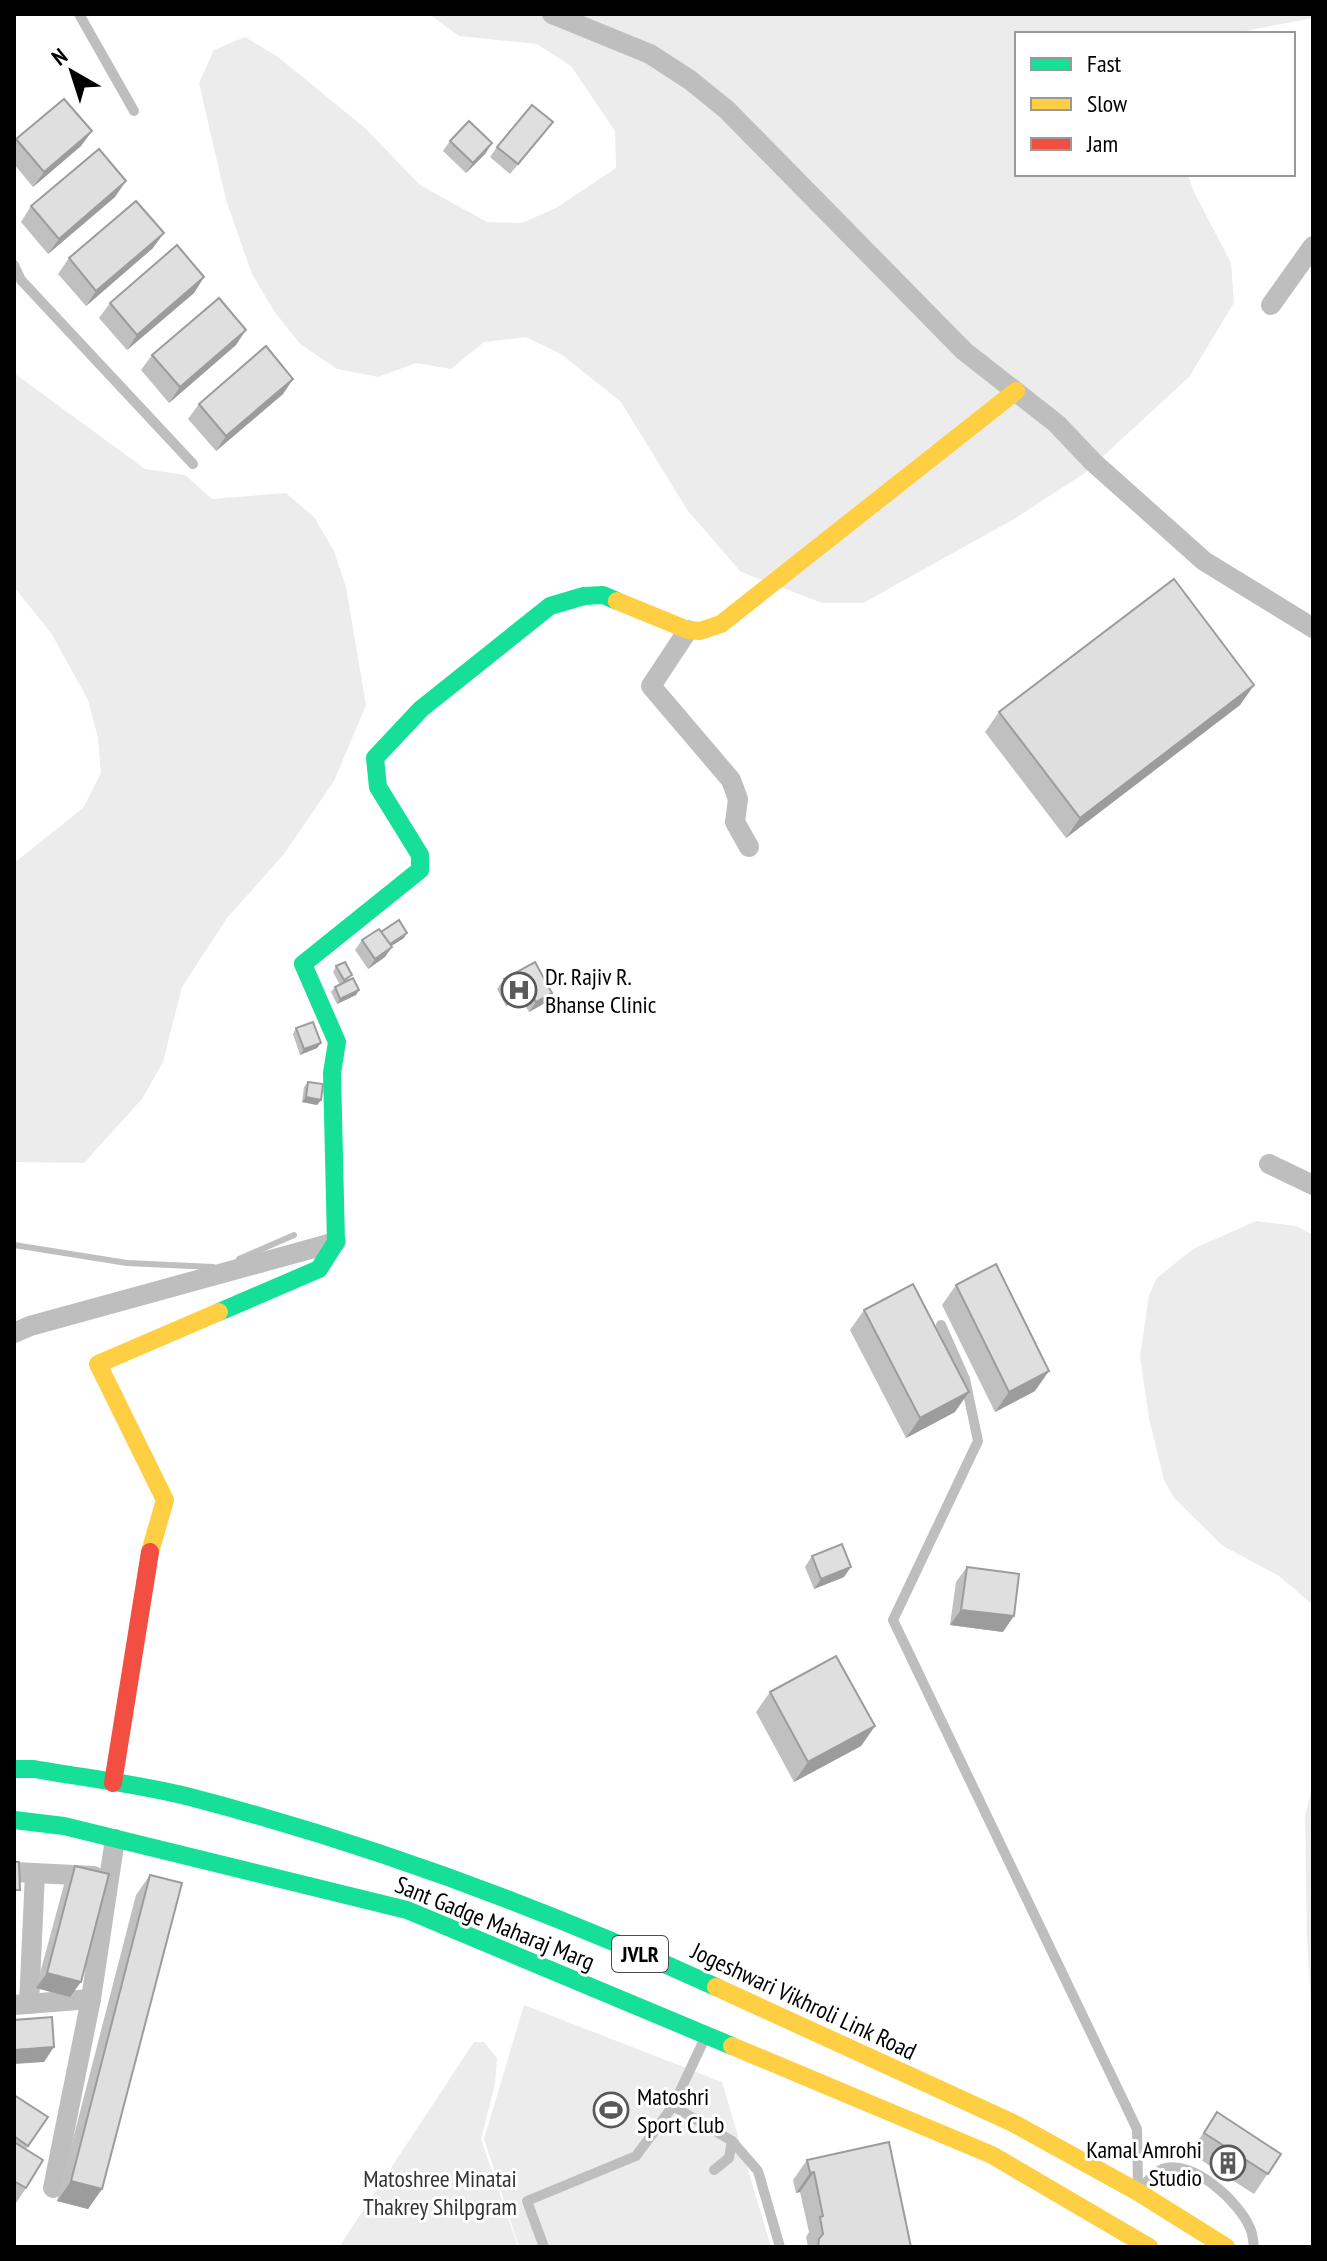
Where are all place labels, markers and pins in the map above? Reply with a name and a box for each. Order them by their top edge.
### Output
place label: Dr. Rajiv R. Bhanse Clinic [545,961,657,1020]
hospital icon: Dr. Rajiv R. Bhanse Clinic [500,971,538,1009]
place label: Matoshri Sport Club [637,2081,724,2140]
sports icon: Matoshri Sport Club [592,2091,630,2129]
place label: Kamal Amrohi Studio [1086,2134,1202,2193]
building icon: Kamal Amrohi Studio [1209,2144,1247,2182]

